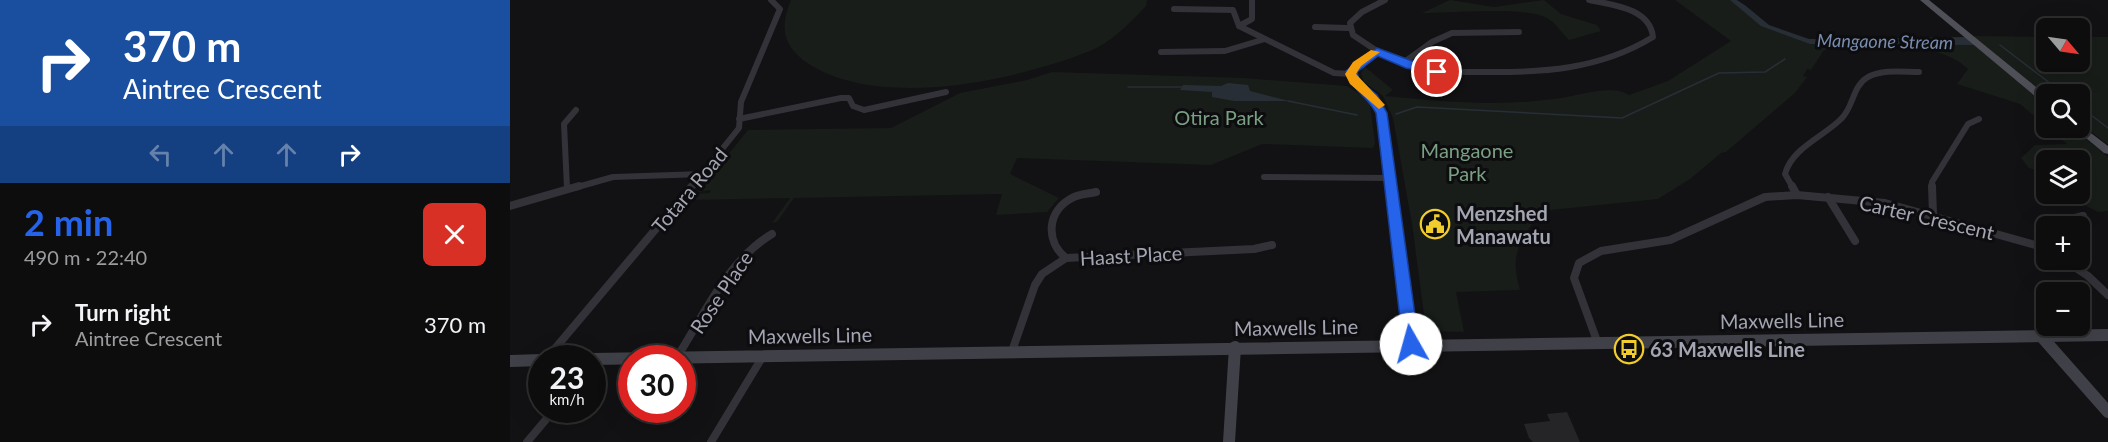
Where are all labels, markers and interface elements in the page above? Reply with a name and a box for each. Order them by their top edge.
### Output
north arrow [2036,18,2090,72]
map controls [2036,18,2090,336]
text: 370 m [123,21,241,71]
icon: right [24,24,102,102]
water label: Mangaone Stream [1817,29,1953,53]
pin [1411,46,1462,97]
icon: arrive [1420,55,1453,88]
text: Aintree Crescent [123,72,322,105]
button: search [2036,84,2090,138]
park label: Otira Park [1174,105,1265,129]
icon: left [144,138,177,171]
icon: ahead [207,138,240,171]
icon: ahead [270,138,303,171]
icon: right [333,138,366,171]
park label: Mangaone Park [1421,138,1513,185]
street label: Totara Road [646,142,732,238]
button: layers [2036,150,2090,204]
street label: Carter Crescent [1857,190,1997,244]
text: 2 min [24,200,113,244]
place label: Menzshed Manawatu [1456,201,1551,248]
button: close [423,203,486,266]
public building icon: Menzshed Manawatu [1419,208,1451,240]
button: + [2036,216,2090,270]
street label: Haast Place [1079,240,1183,270]
text: 490 m · 22:40 [24,245,147,269]
street label: Rose Place [685,246,757,338]
button: − [2036,282,2090,336]
text: Turn right [75,299,170,326]
street label: Maxwells Line [1720,307,1844,333]
icon: right [24,308,57,341]
text: 370 m [424,311,486,338]
position arrow [1379,312,1443,376]
street label: Maxwells Line [1234,314,1358,340]
street label: Maxwells Line [748,322,872,348]
text: Aintree Crescent [75,326,222,350]
bus stop icon: 63 Maxwells Line [1613,333,1645,365]
place label: 63 Maxwells Line [1650,337,1805,361]
speed limit sign: 30 [618,345,696,423]
text: 23 [550,359,584,395]
text: km/h [549,390,585,408]

